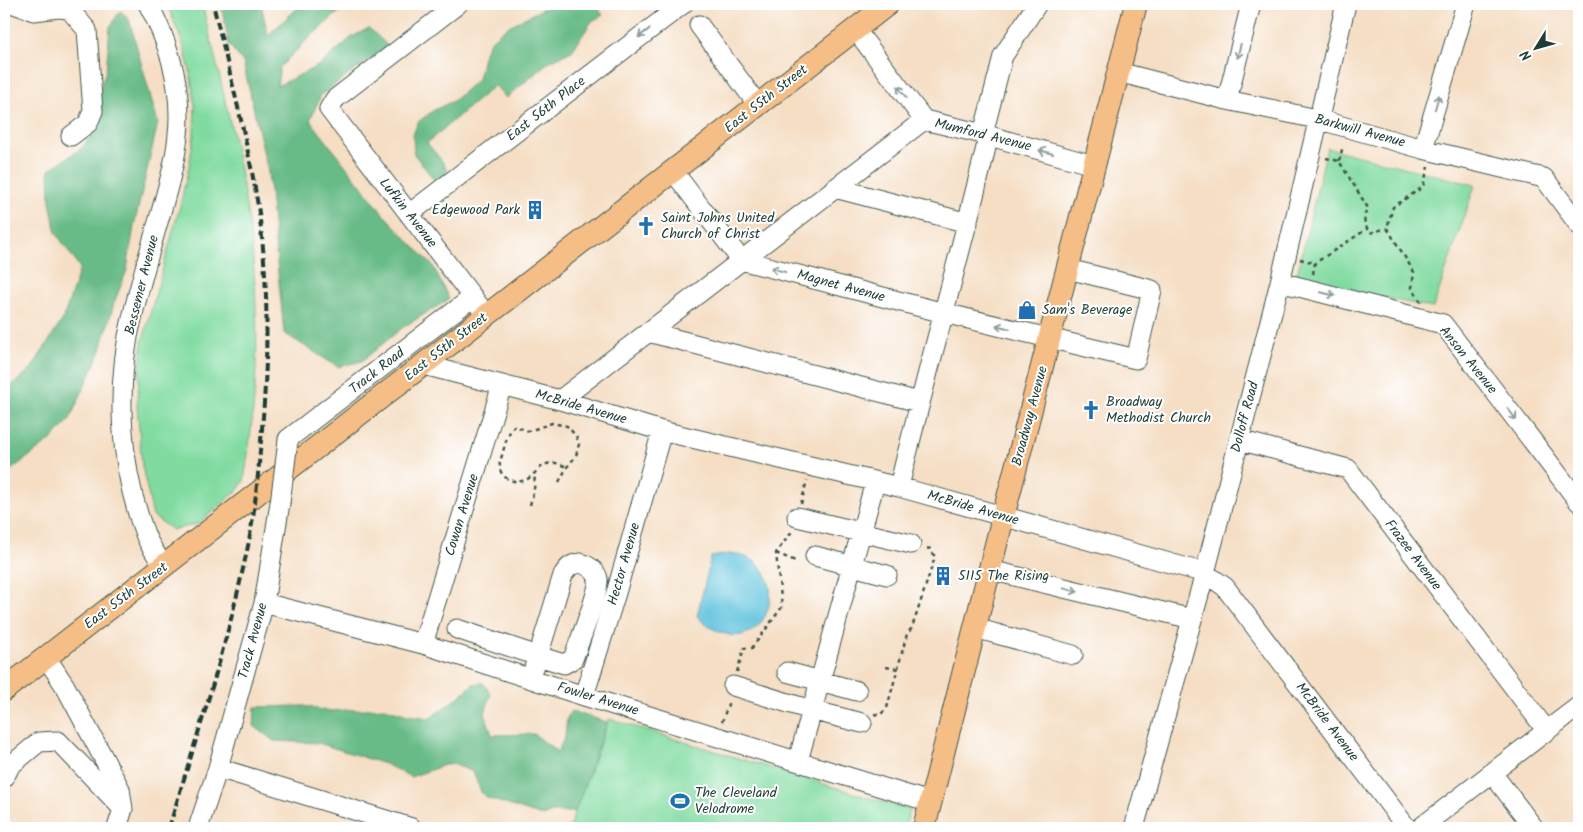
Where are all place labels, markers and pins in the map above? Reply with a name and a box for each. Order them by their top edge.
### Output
place label: Edgewood Park [432,199,520,221]
building icon: Edgewood Park [524,199,546,221]
place label: Saint Johns United Church of Christ [661,207,775,245]
church icon: Saint Johns United Church of Christ [635,215,657,237]
shop icon: Sam's Beverage [1016,299,1038,321]
place label: Sam's Beverage [1042,299,1133,321]
place label: Broadway Methodist Church [1106,391,1211,429]
church icon: Broadway Methodist Church [1080,399,1102,421]
building icon: 5115 The Rising [932,565,954,587]
place label: 5115 The Rising [958,565,1049,587]
place label: The Cleveland Velodrome [695,782,778,820]
sports icon: The Cleveland Velodrome [669,790,691,812]

